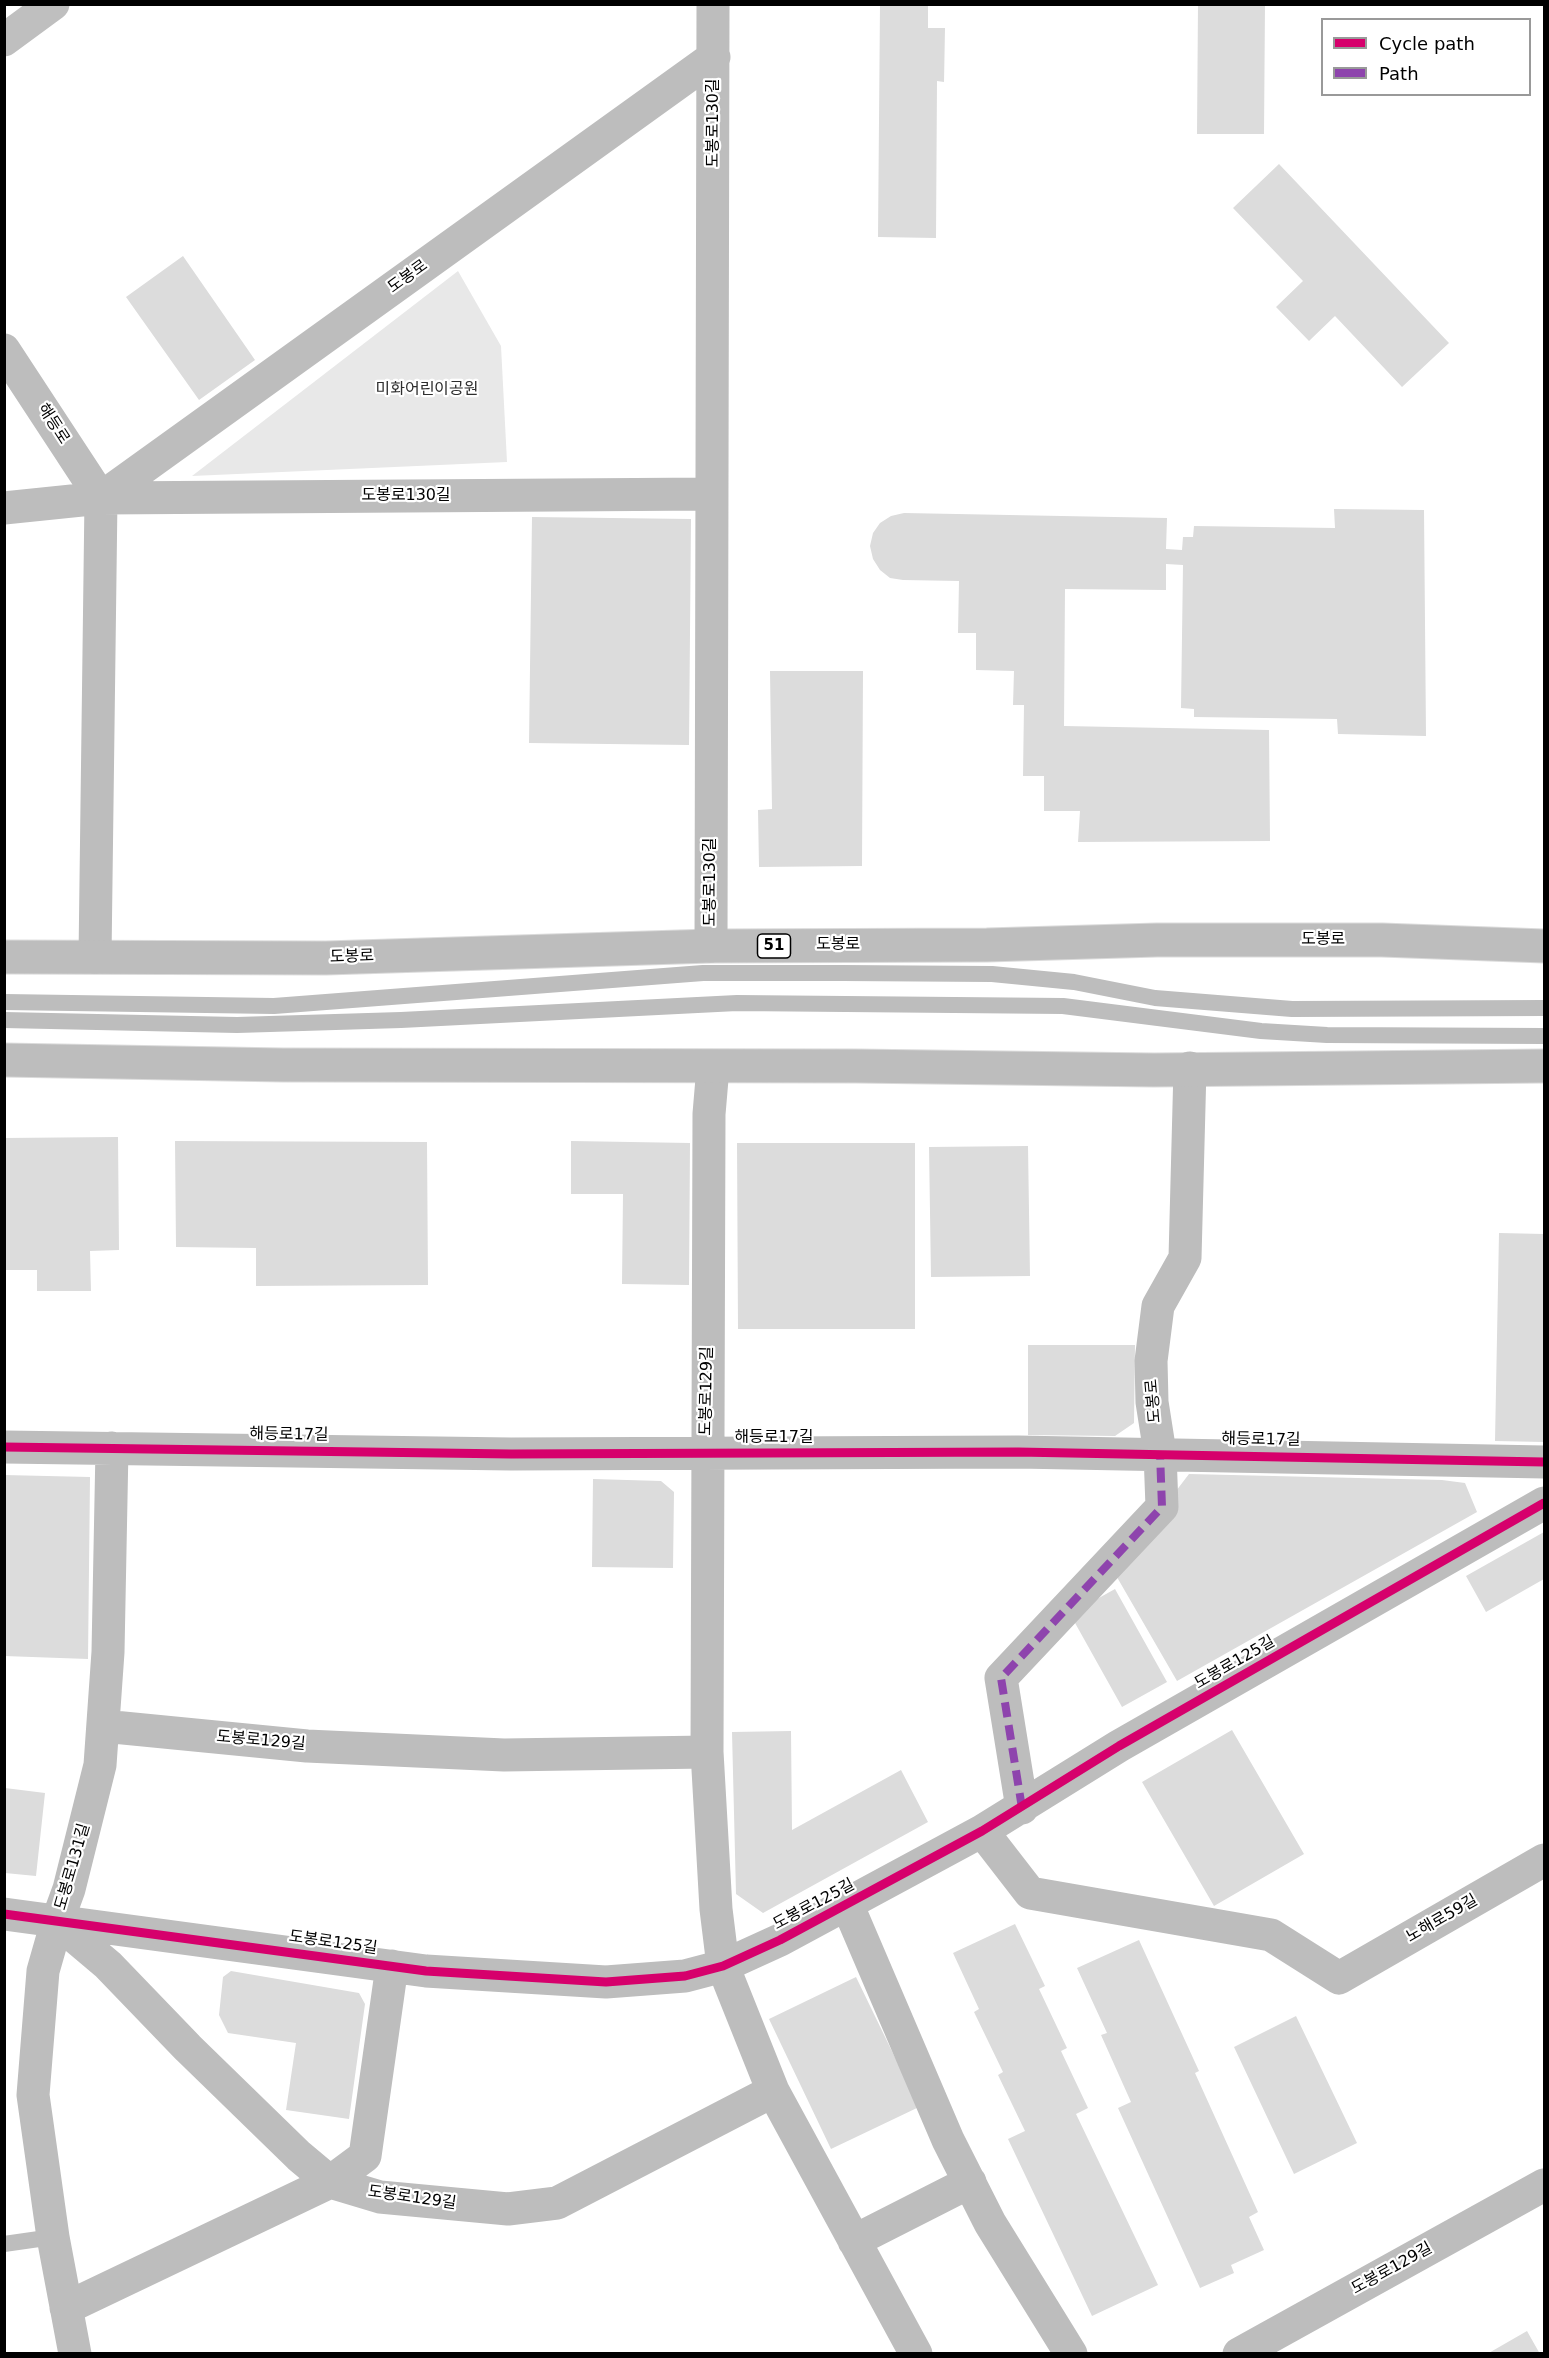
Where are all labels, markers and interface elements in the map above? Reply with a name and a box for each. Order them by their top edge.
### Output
legend [1321,18,1531,96]
text: Cycle path [1379,33,1475,54]
text: Path [1379,63,1419,84]
street label: 도봉로130길 [704,78,724,168]
street label: 도봉로 [384,256,432,298]
park label: 미화어린이공원 [375,380,479,400]
street label: 해등로 [33,400,73,448]
street label: 도봉로130길 [361,486,451,506]
street label: 도봉로130길 [701,837,721,927]
street label: 도봉로 [1301,930,1345,950]
road number: 51 [758,934,790,958]
street label: 도봉로 [816,935,860,955]
street label: 도봉로 [330,947,374,967]
street label: 도봉로129길 [697,1346,717,1436]
street label: 도봉로 [1143,1378,1165,1424]
street label: 해등로17길 [249,1425,329,1445]
street label: 해등로17길 [734,1428,814,1448]
street label: 해등로17길 [1221,1430,1301,1450]
street label: 도봉로125길 [1191,1632,1279,1694]
street label: 도봉로129길 [216,1728,306,1754]
street label: 도봉로131길 [51,1821,95,1913]
street label: 도봉로125길 [770,1876,858,1934]
street label: 노해로59길 [1403,1891,1481,1947]
street label: 도봉로125길 [287,1927,379,1959]
street label: 도봉로129길 [366,2182,458,2214]
street label: 도봉로129길 [1348,2239,1436,2299]

